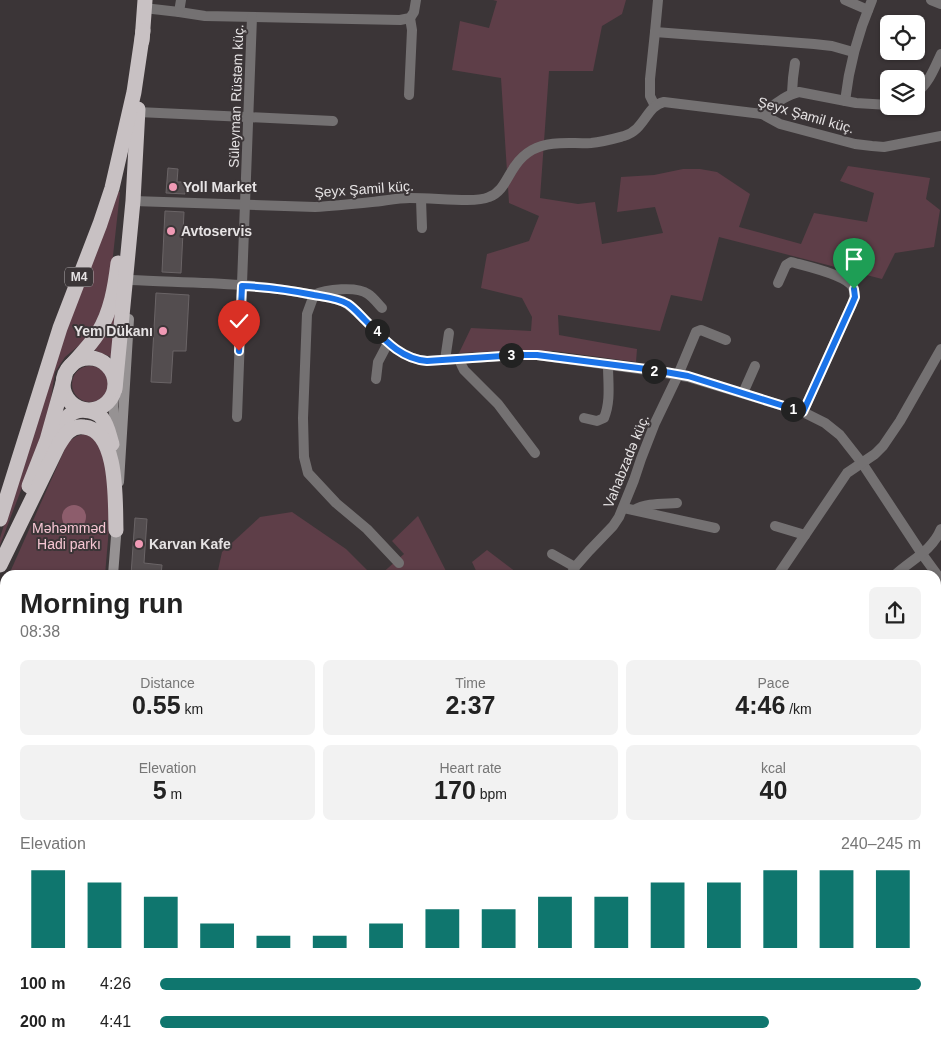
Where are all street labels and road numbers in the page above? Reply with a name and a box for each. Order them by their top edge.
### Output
street label: Süleyman Rüstəm küç. [225,24,247,168]
street label: Şeyx Şamil küç. [756,94,856,136]
street label: Şeyx Şamil küç. [314,178,414,200]
road number: M4 [65,268,93,286]
street label: Vahabzadə küç. [600,412,652,510]

